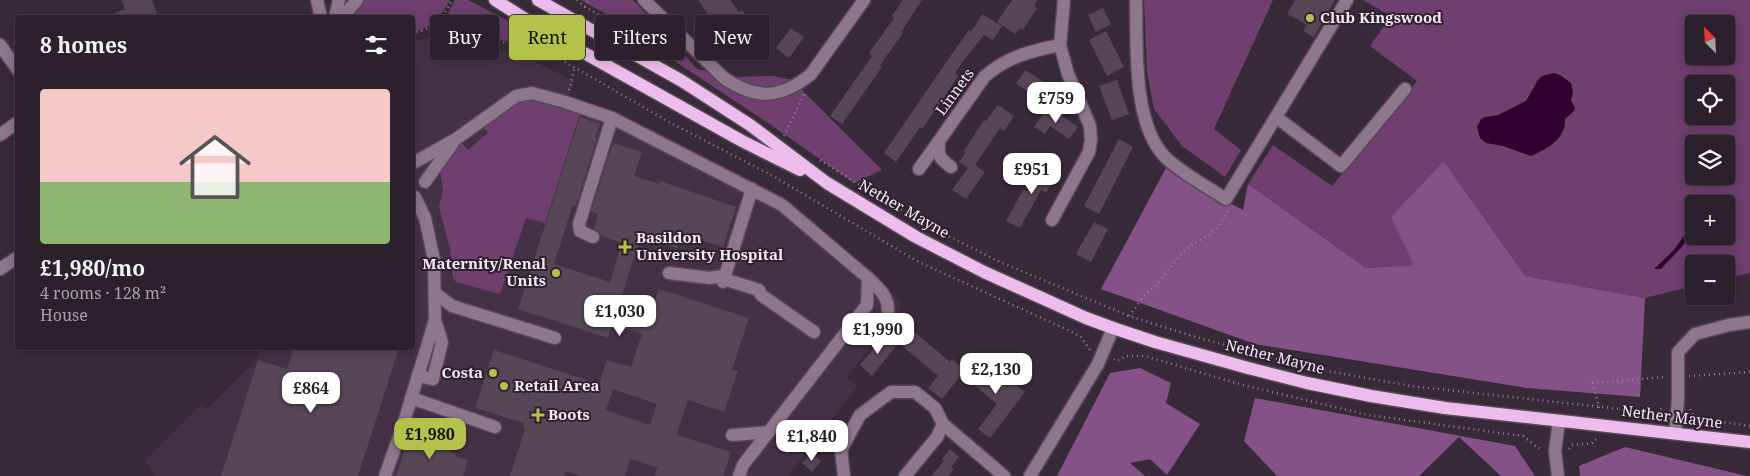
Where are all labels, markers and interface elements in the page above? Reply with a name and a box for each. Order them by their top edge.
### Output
place label: Club Kingswood [1320,7,1442,27]
marker: Club Kingswood [1304,12,1316,24]
chip: Buy [430,15,499,60]
chip: Rent [509,15,585,60]
chip: Filters [595,15,685,60]
chip: New [695,15,770,60]
north arrow [1685,15,1735,65]
map controls [1685,15,1735,305]
text: 8 homes [40,31,127,59]
icon: filters [362,31,390,59]
street label: Linnets [930,64,978,119]
button: locate [1685,75,1735,125]
pin: £759 [1026,82,1086,124]
text: £759 [1038,87,1074,109]
icon: home [170,122,260,212]
button: layers [1685,135,1735,185]
pin: £951 [1002,152,1062,195]
text: £951 [1014,158,1050,180]
street label: Nether Mayne [855,174,954,242]
button: + [1685,195,1735,245]
place label: Basildon University Hospital [636,227,784,264]
marker: Basildon University Hospital [618,240,632,254]
place label: Maternity/Renal Units [422,253,547,290]
text: £1,980/mo [40,254,145,282]
button: − [1685,255,1735,305]
marker: Maternity/Renal Units [550,267,562,279]
text: 4 rooms · 128 m² [40,282,166,304]
pin: £1,030 [579,294,661,337]
text: £1,030 [595,300,645,322]
text: House [40,304,88,326]
pin: £1,990 [837,312,919,355]
text: £1,990 [853,318,903,340]
street label: Nether Mayne [1224,334,1327,378]
pin: £2,130 [955,352,1037,395]
text: £2,130 [971,358,1021,380]
place label: Costa [441,362,483,382]
marker: Costa [487,367,499,379]
pin: £864 [281,372,341,414]
place label: Retail Area [514,375,600,395]
text: £864 [293,377,329,399]
marker: Retail Area [498,380,510,392]
street label: Nether Mayne [1620,400,1724,432]
place label: Boots [548,404,590,424]
marker: Boots [532,409,544,421]
pin: £1,980 [389,418,471,460]
pin: £1,840 [771,420,853,462]
text: £1,980 [405,423,455,445]
text: £1,840 [787,425,837,447]

